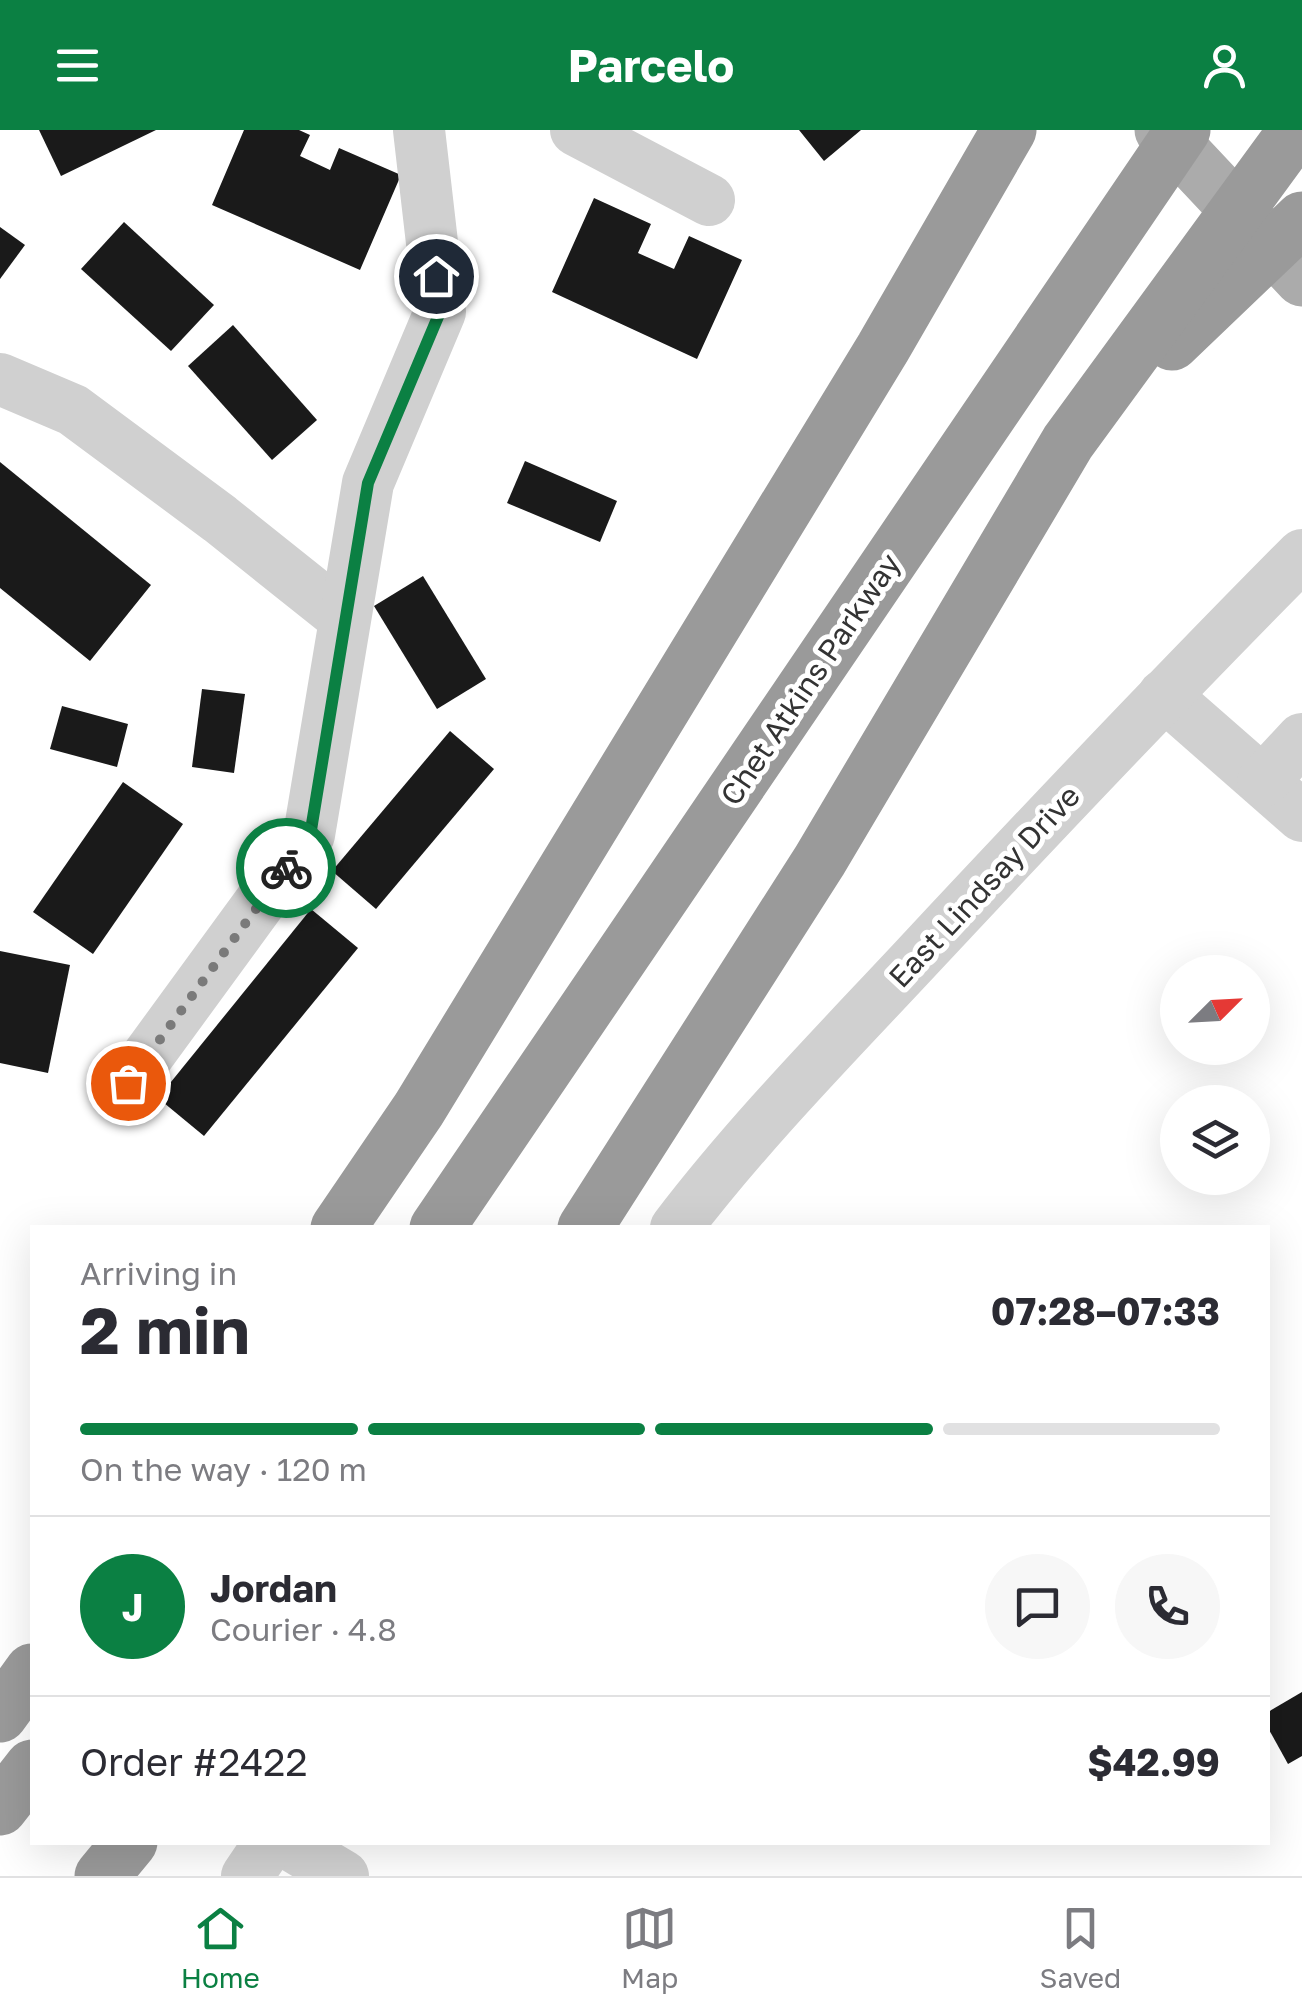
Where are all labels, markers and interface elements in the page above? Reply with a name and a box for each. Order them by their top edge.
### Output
icon: menu [50,38,105,93]
text: Parcelo [568,38,734,92]
icon: person [1197,38,1252,93]
pin [394,234,479,319]
icon: home [409,249,464,304]
street label: Chet Atkins Parkway [712,546,908,812]
street label: East Lindsay Drive [881,777,1087,995]
courier [236,818,336,918]
icon: bike [259,841,314,896]
north arrow [1160,955,1270,1065]
map controls [1160,955,1270,1195]
pin [86,1041,171,1126]
icon: bag [101,1056,156,1111]
button: layers [1160,1085,1270,1195]
text: Arriving in [80,1254,237,1292]
text: 07:28–07:33 [991,1288,1220,1333]
text: 2 min [80,1290,250,1368]
text: On the way · 120 m [80,1450,367,1488]
button: chat [985,1554,1090,1659]
button: phone [1115,1554,1220,1659]
text: Jordan [210,1565,337,1610]
text: J [122,1584,143,1629]
text: Courier · 4.8 [210,1610,397,1648]
text: Order #2422 [80,1739,307,1784]
text: $42.99 [1087,1739,1220,1784]
tab: Home [181,1901,260,1994]
tab: Map [621,1901,678,1994]
tab: Saved [1040,1901,1121,1994]

